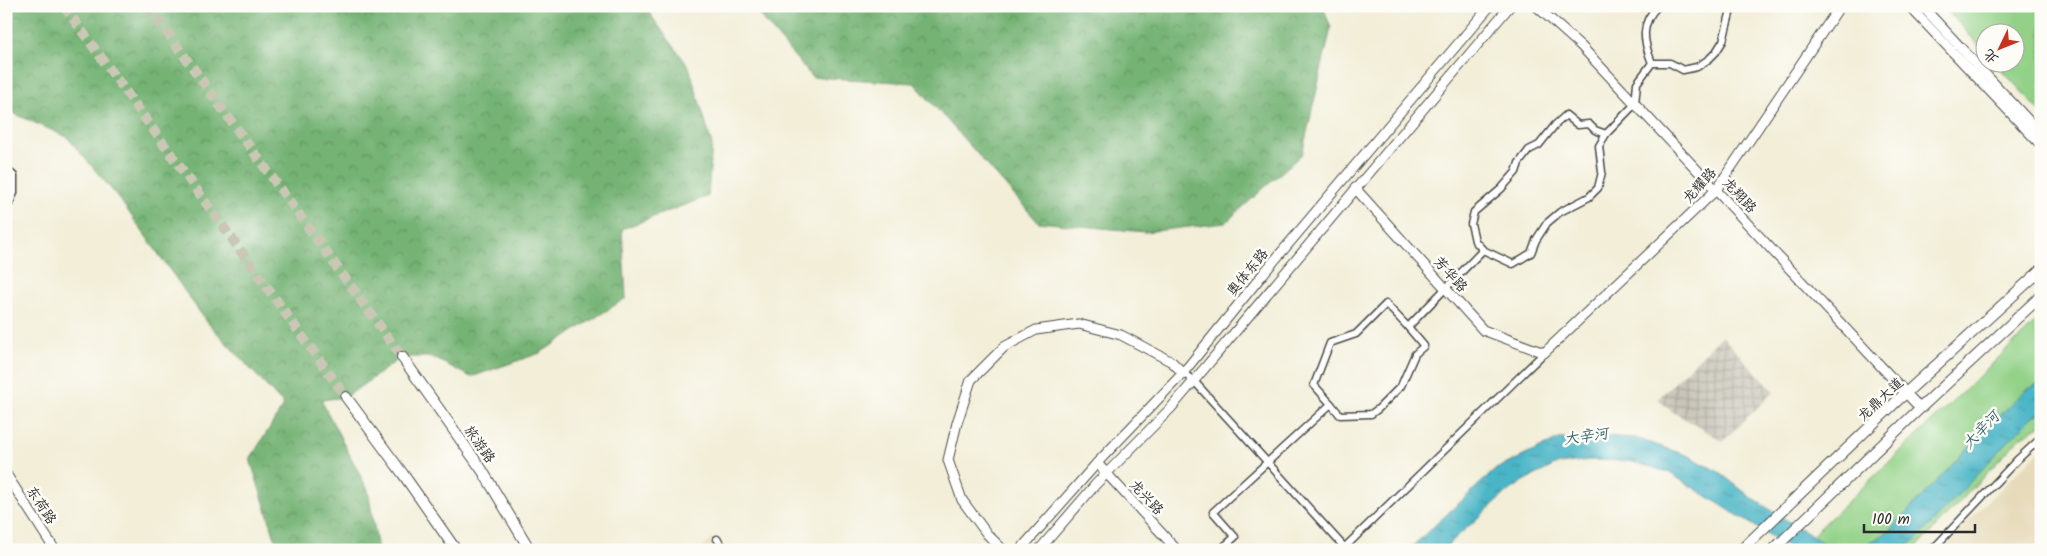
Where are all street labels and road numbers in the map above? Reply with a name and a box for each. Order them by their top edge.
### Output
street label: 龙耀路 [1678,163,1722,209]
street label: 龙翔路 [1717,173,1762,219]
street label: 奥体东路 [1222,244,1274,301]
street label: 芳华路 [1428,252,1472,298]
street label: 龙鼎大道 [1853,373,1909,427]
street label: 旅游路 [458,421,500,468]
street label: 龙兴路 [1124,475,1169,521]
street label: 东荷路 [20,482,62,529]

